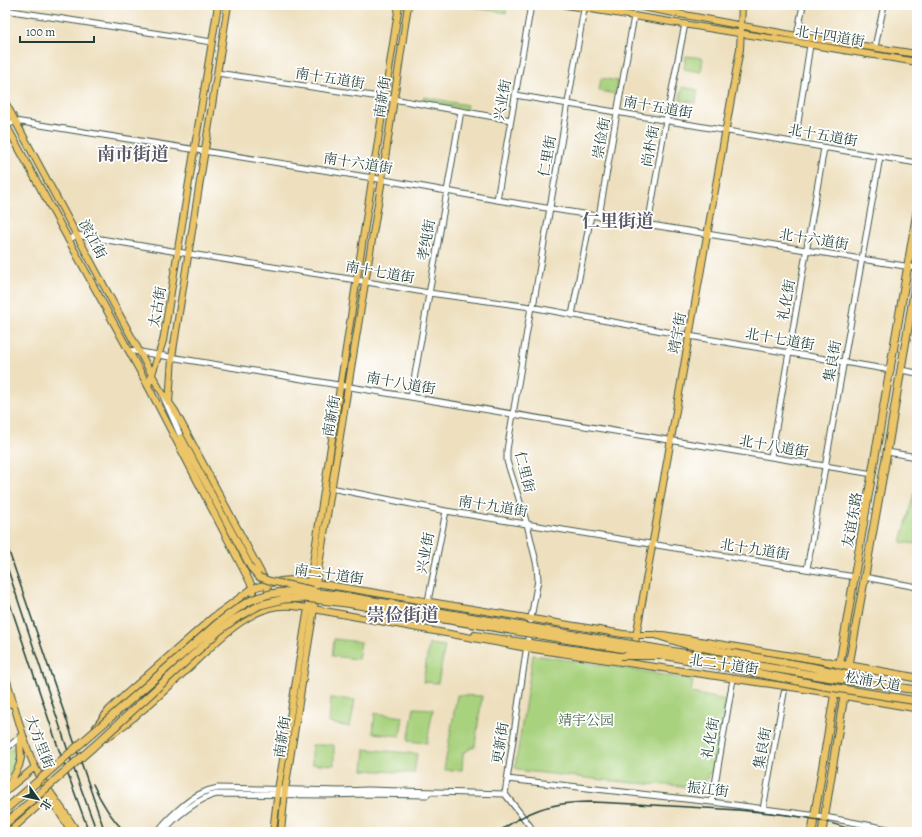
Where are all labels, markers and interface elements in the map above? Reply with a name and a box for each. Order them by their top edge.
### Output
scale bar [20,18,94,44]
street label: 北十四道街 [794,22,866,51]
text: 100 m [26,24,55,40]
street label: 南十五道街 [294,64,366,93]
street label: 南新街 [370,75,395,119]
street label: 兴业街 [489,78,515,122]
street label: 南十五道街 [622,92,694,123]
street label: 崇俭街 [588,116,614,160]
street label: 北十五道街 [787,120,859,151]
street label: 尚朴街 [637,124,663,168]
street label: 仁里街 [534,134,560,178]
district label: 南市街道 [97,142,169,166]
street label: 南十六道街 [322,149,394,178]
district label: 仁里街道 [582,209,654,233]
street label: 滨江街 [74,216,111,262]
street label: 孝纯街 [413,218,439,262]
street label: 北十六道街 [778,225,850,254]
street label: 南十七道街 [344,257,416,288]
street label: 礼化街 [773,278,799,322]
street label: 太古街 [144,285,170,329]
street label: 靖宇街 [664,311,690,355]
street label: 北十七道街 [744,324,816,355]
street label: 集良街 [819,339,845,383]
street label: 南十八道街 [365,368,437,399]
street label: 南新街 [318,394,344,438]
street label: 北十八道街 [738,431,810,462]
street label: 仁里街 [510,449,539,495]
street label: 友谊东路 [838,491,867,549]
street label: 南十九道街 [457,492,529,521]
street label: 兴业街 [412,531,439,576]
street label: 北十九道街 [719,535,791,564]
street label: 南二十道街 [293,560,365,589]
district label: 崇俭街道 [367,603,439,627]
street label: 北二十道街 [688,650,760,679]
street label: 松浦大道 [844,667,902,696]
park label: 靖宇公园 [558,711,614,730]
street label: 大方里街 [21,713,58,772]
street label: 南新街 [270,715,295,759]
street label: 礼化街 [697,716,723,760]
street label: 更新街 [488,721,513,765]
street label: 集良街 [749,726,775,770]
street label: 振江街 [686,778,730,801]
north arrow [18,779,58,819]
text: 北 [37,795,55,813]

